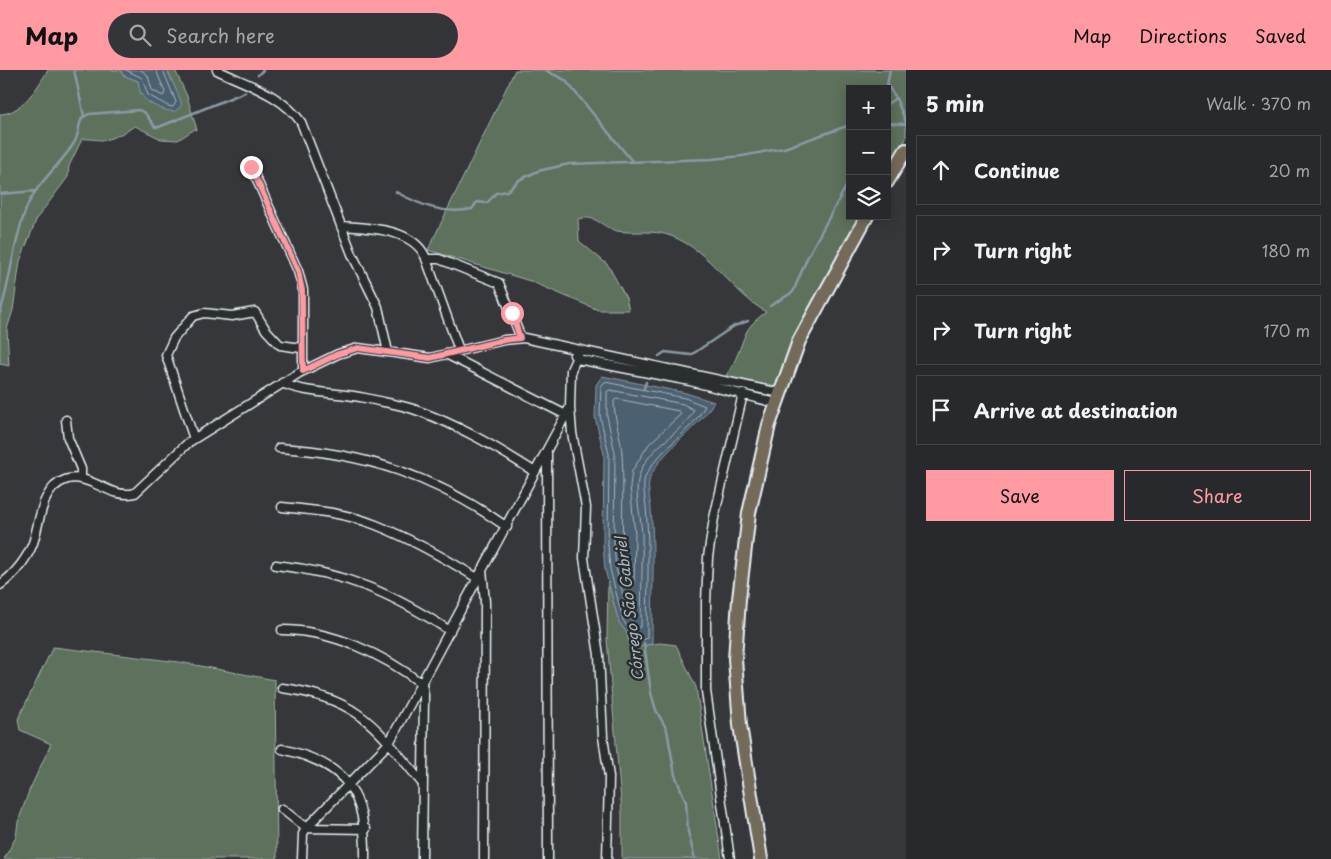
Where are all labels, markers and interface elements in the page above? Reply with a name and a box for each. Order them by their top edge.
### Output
search box [108,13,458,58]
text: Map [25,17,78,53]
icon: search [126,21,154,49]
text: Search here [166,21,275,49]
text: Map [1073,22,1111,49]
text: Directions [1139,22,1227,49]
text: Saved [1255,22,1306,49]
map controls [846,85,891,220]
button: + [846,85,891,130]
text: 5 min [926,87,984,119]
text: Walk · 370 m [1206,91,1311,115]
button: − [846,130,891,175]
route end [240,156,263,179]
icon: ahead [927,156,955,184]
text: Continue [974,156,1060,184]
text: 20 m [1269,158,1310,182]
button: layers [846,175,891,220]
icon: right [927,236,955,264]
text: Turn right [974,236,1072,264]
text: 180 m [1262,238,1310,262]
route start [501,302,524,325]
icon: right [927,316,955,344]
text: Turn right [974,316,1072,344]
text: 170 m [1264,318,1310,342]
icon: arrive [927,396,955,424]
text: Arrive at destination [974,396,1178,424]
button: Save [926,470,1114,521]
button: Share [1124,470,1311,521]
water label: Córrego São Gabriel [608,533,649,682]

